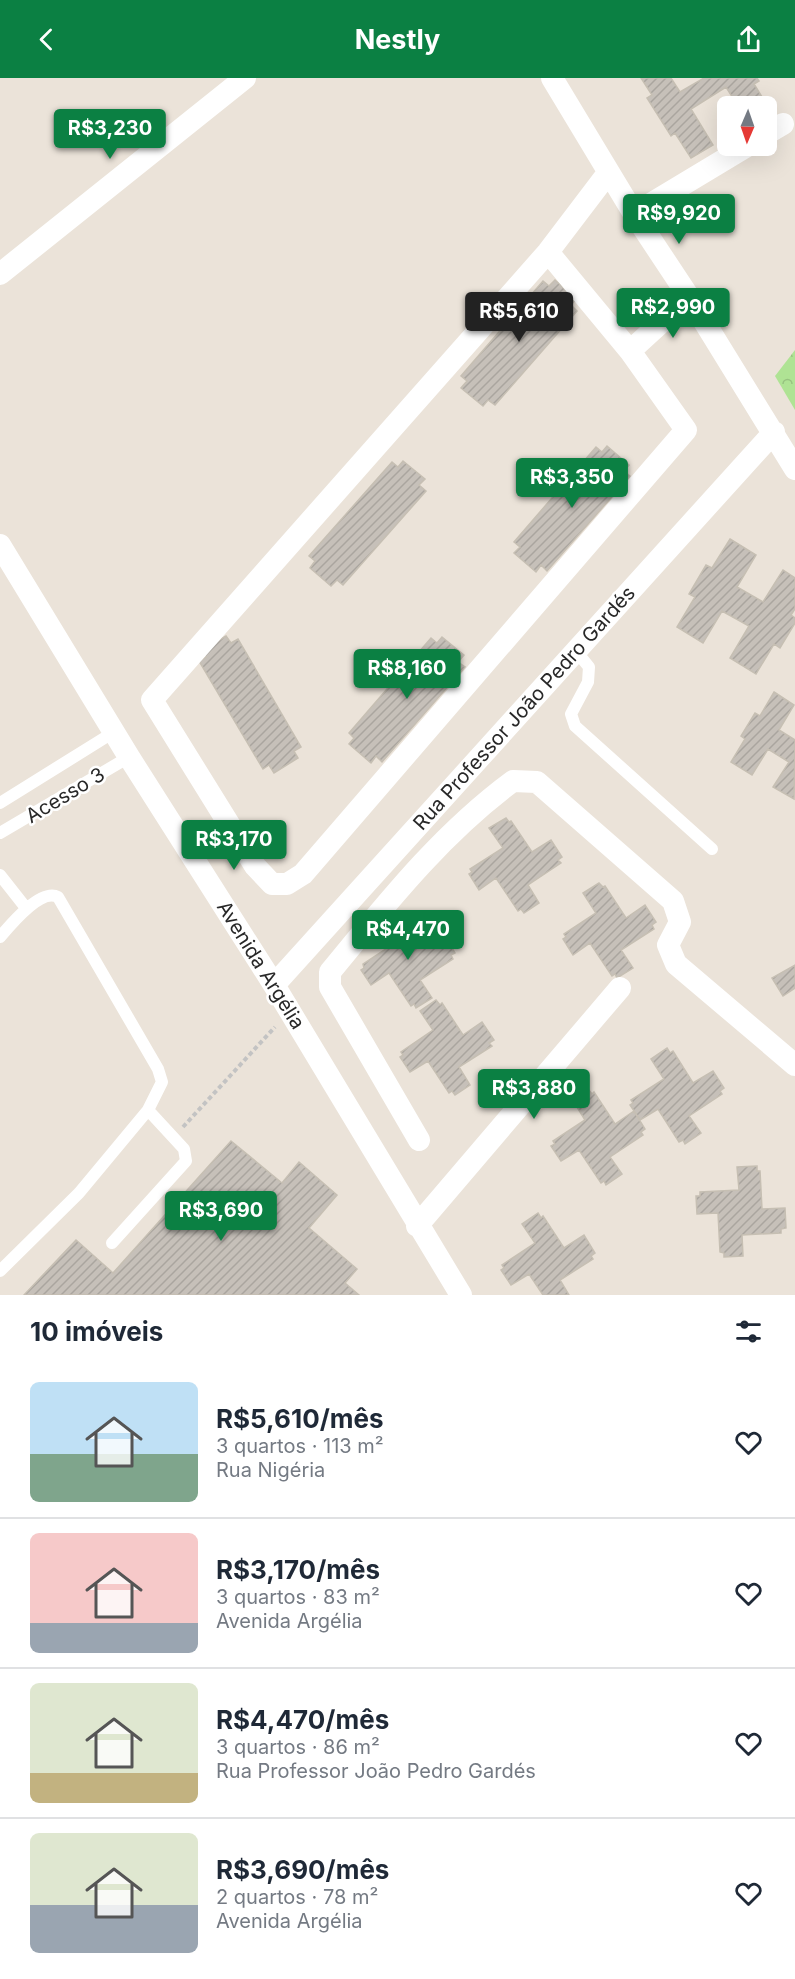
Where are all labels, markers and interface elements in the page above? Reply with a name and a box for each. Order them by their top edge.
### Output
icon: back [30,23,63,56]
text: Nestly [355,23,440,56]
icon: share [732,23,765,56]
north arrow [717,96,777,156]
map controls [717,96,777,156]
pin: R$3,230 [55,109,165,160]
text: R$3,230 [68,116,152,140]
pin: R$9,920 [624,194,734,245]
text: R$9,920 [637,201,721,225]
pin: R$2,990 [618,288,728,339]
pin: R$5,610 [464,292,574,343]
text: R$2,990 [631,295,715,319]
text: R$5,610 [479,299,559,323]
pin: R$3,350 [517,458,627,509]
text: R$3,350 [530,465,614,489]
street label: Rua Professor João Pedro Gardés [408,581,640,835]
pin: R$8,160 [352,649,462,700]
text: R$8,160 [368,656,446,680]
street label: Acesso 3 [21,762,109,828]
pin: R$3,170 [179,820,289,871]
text: R$3,170 [195,827,273,851]
street label: Avenida Argélia [212,896,310,1034]
pin: R$4,470 [353,910,463,961]
text: R$4,470 [366,917,450,941]
pin: R$3,880 [479,1069,589,1120]
text: R$3,880 [492,1076,576,1100]
pin: R$3,690 [166,1191,276,1242]
text: R$3,690 [179,1198,263,1222]
icon: filters [732,1315,765,1348]
text: 10 imóveis [30,1316,163,1347]
text: R$5,610/mês [216,1403,384,1434]
icon: home [78,1406,150,1478]
icon: heart [732,1426,765,1459]
text: 3 quartos · 113 m² [216,1434,384,1458]
text: Rua Nigéria [216,1458,325,1482]
text: R$3,170/mês [216,1554,380,1585]
icon: home [78,1557,150,1629]
icon: heart [732,1577,765,1610]
text: 3 quartos · 83 m² [216,1585,380,1609]
text: Avenida Argélia [216,1609,363,1633]
text: R$4,470/mês [216,1704,389,1735]
icon: home [78,1707,150,1779]
icon: heart [732,1727,765,1760]
text: 3 quartos · 86 m² [216,1735,380,1759]
text: Rua Professor João Pedro Gardés [216,1759,536,1783]
text: R$3,690/mês [216,1854,389,1885]
icon: home [78,1857,150,1929]
icon: heart [732,1877,765,1910]
text: 2 quartos · 78 m² [216,1885,378,1909]
text: Avenida Argélia [216,1909,363,1933]

